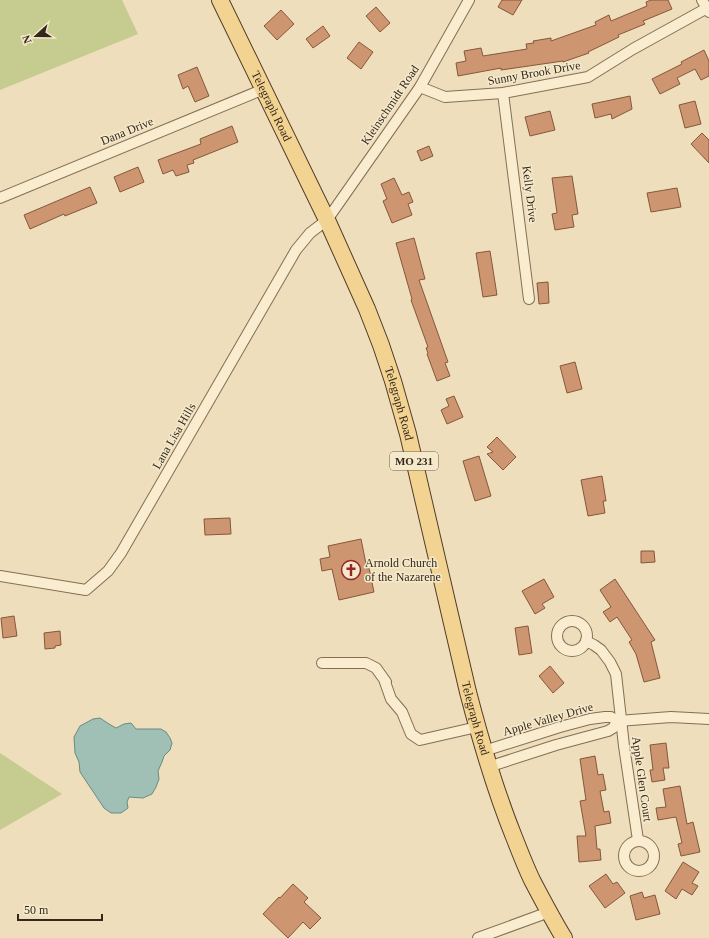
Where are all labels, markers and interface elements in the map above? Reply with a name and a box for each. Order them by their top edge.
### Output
north arrow [16,16,56,56]
text: N [20,34,34,45]
street label: Sunny Brook Drive [486,58,582,88]
street label: Kleinschmidt Road [358,63,422,147]
street label: Telegraph Road [249,69,295,143]
street label: Dana Drive [99,114,155,148]
street label: Kelly Drive [520,165,540,223]
street label: Telegraph Road [382,365,416,442]
street label: Lana Lisa Hills [149,400,199,472]
road number: MO 231 [390,452,438,470]
place label: Arnold Church of the Nazarene [365,556,441,584]
church icon: Arnold Church of the Nazarene [340,559,362,581]
street label: Telegraph Road [459,680,492,757]
street label: Apple Valley Drive [501,699,595,739]
street label: Apple Glen Court [629,735,655,823]
scale bar [18,896,102,922]
text: 50 m [24,903,49,917]

